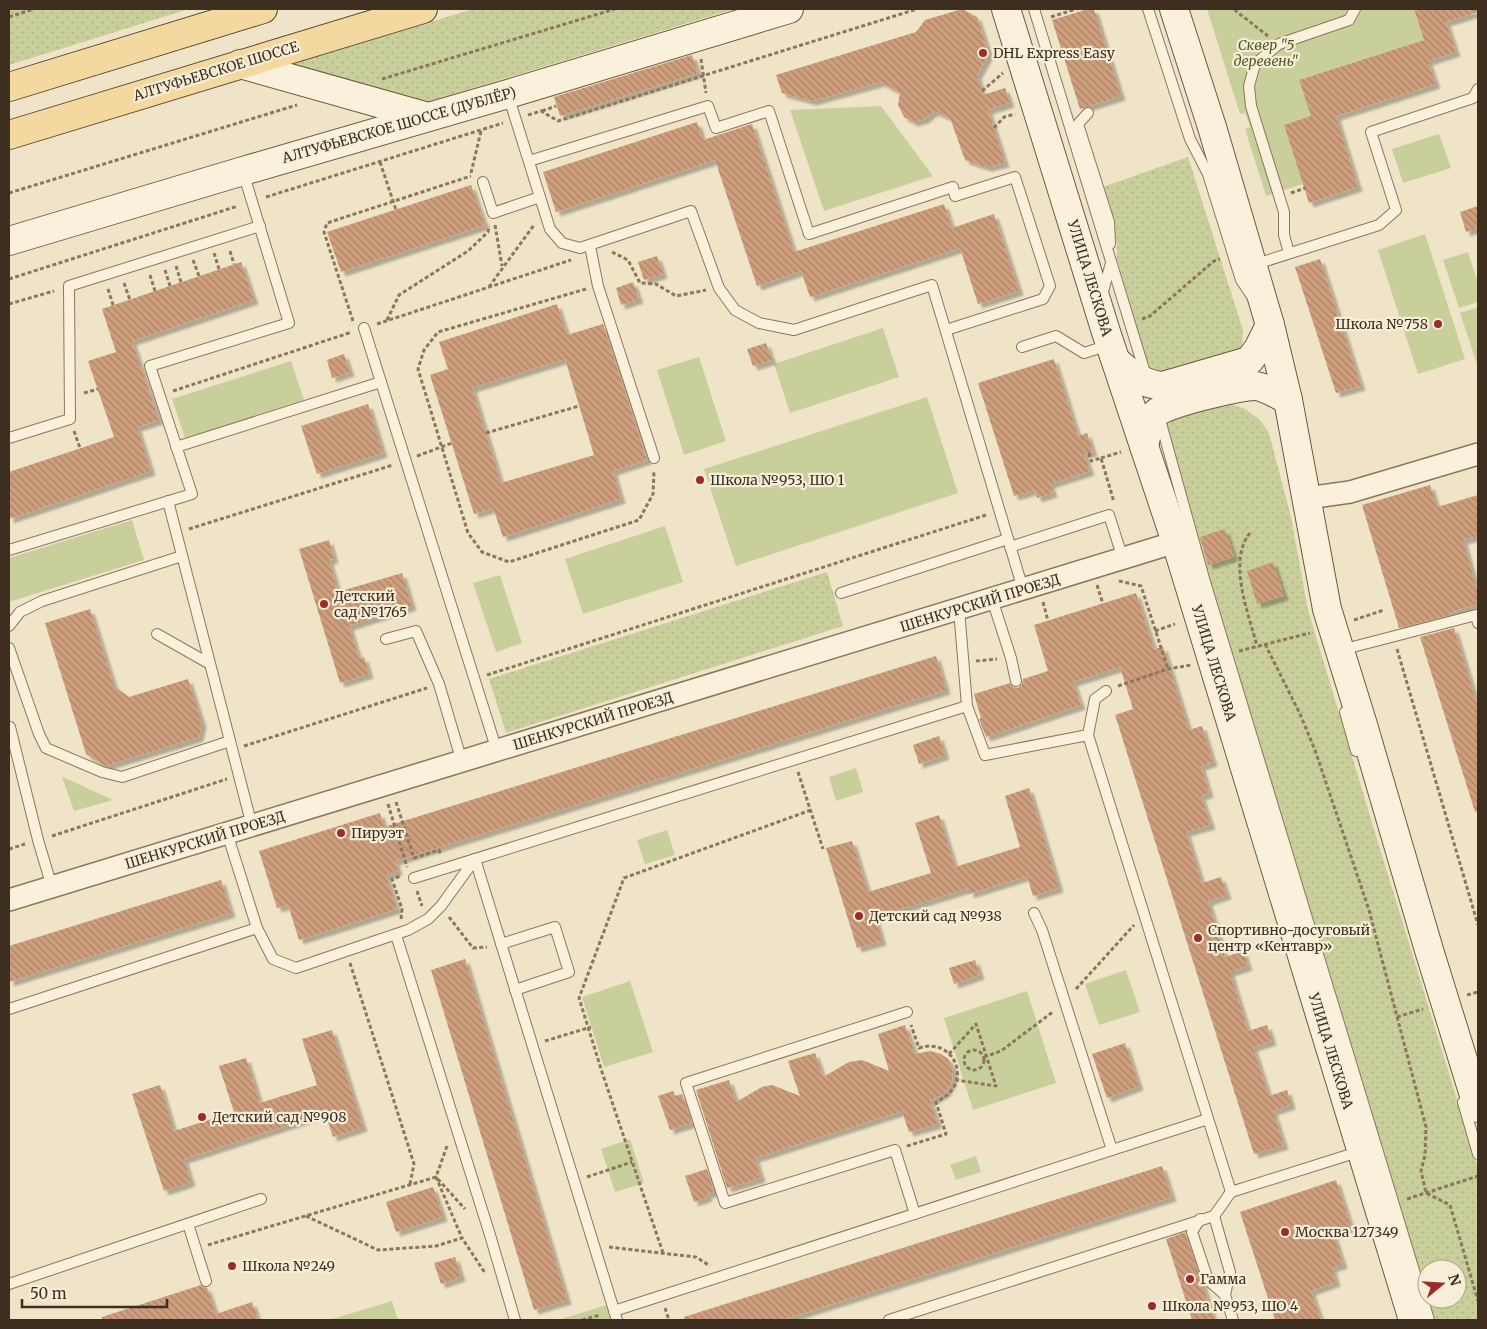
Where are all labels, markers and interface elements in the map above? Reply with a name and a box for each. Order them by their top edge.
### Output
park label: Сквер "5 деревень" [1234,36,1298,70]
street label: АЛТУФЬЕВСКОЕ ШОССЕ [130,37,301,105]
place label: DHL Express Easy [993,44,1116,62]
marker: DHL Express Easy [977,47,989,59]
street label: АЛТУФЬЕВСКОЕ ШОССЕ (ДУБЛЁР) [279,83,518,167]
street label: УЛИЦА ЛЕСКОВА [1063,217,1116,338]
place label: Школа №758 [1335,315,1428,333]
marker: Школа №758 [1432,318,1444,330]
place label: Школа №953, ШО 1 [710,471,844,489]
marker: Школа №953, ШО 1 [694,474,706,486]
street label: ШЕНКУРСКИЙ ПРОЕЗД [898,570,1062,636]
place label: Детский сад №1765 [334,587,407,621]
marker: Детский сад №1765 [318,598,330,610]
street label: УЛИЦА ЛЕСКОВА [1187,602,1240,723]
street label: ШЕНКУРСКИЙ ПРОЕЗД [511,688,675,754]
street label: ШЕНКУРСКИЙ ПРОЕЗД [123,807,287,873]
place label: Пируэт [351,824,405,842]
marker: Пируэт [335,827,347,839]
place label: Детский сад №938 [869,907,1002,925]
marker: Детский сад №938 [853,910,865,922]
place label: Спортивно-досуговый центр «Кентавр» [1208,921,1371,955]
marker: Спортивно-досуговый центр «Кентавр» [1192,932,1204,944]
street label: УЛИЦА ЛЕСКОВА [1304,990,1357,1111]
place label: Детский сад №908 [212,1108,347,1126]
marker: Детский сад №908 [196,1111,208,1123]
place label: Москва 127349 [1295,1223,1398,1241]
marker: Москва 127349 [1279,1226,1291,1238]
place label: Школа №249 [242,1257,335,1275]
north arrow [1417,1259,1467,1309]
marker: Школа №249 [226,1260,238,1272]
place label: Гамма [1200,1270,1247,1288]
text: N [1444,1272,1465,1288]
marker: Гамма [1184,1273,1196,1285]
scale bar [22,1276,168,1308]
text: 50 m [30,1284,67,1303]
place label: Школа №953, ШО 4 [1162,1297,1299,1315]
marker: Школа №953, ШО 4 [1146,1300,1158,1312]

